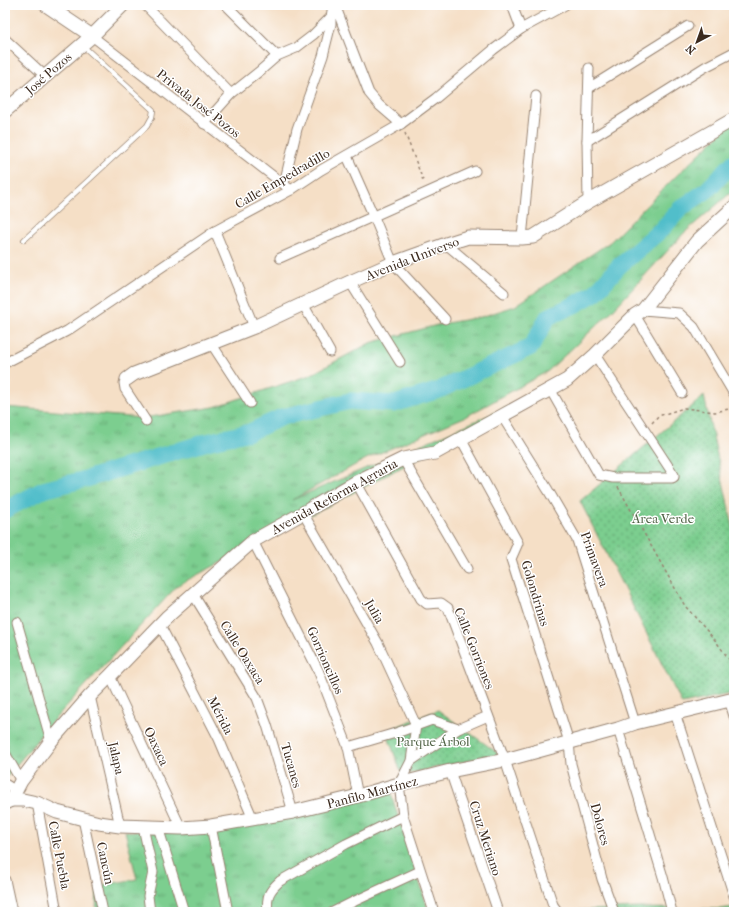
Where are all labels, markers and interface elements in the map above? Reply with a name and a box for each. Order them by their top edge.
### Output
north arrow [677,22,717,62]
text: N [683,41,698,57]
street label: José Pozos [21,49,75,98]
street label: Privada José Pozos [154,66,244,141]
street label: Calle Empedradillo [232,145,332,212]
street label: Avenida Universo [362,234,461,284]
street label: Avenida Reforma Agraria [268,455,401,538]
park label: Área Verde [631,511,695,526]
street label: Primavera [578,529,612,590]
street label: Golondrinas [518,558,553,628]
street label: Julia [361,596,388,627]
street label: Calle Gorriones [451,605,498,691]
street label: Calle Oaxaca [217,618,269,688]
street label: Gorrioncillos [304,624,347,697]
street label: Mérida [205,694,237,738]
street label: Oaxaca [141,725,172,769]
park label: Parque Árbol [396,734,470,749]
street label: Jalapa [105,739,128,777]
street label: Tucanes [278,741,305,790]
street label: Panfilo Martínez [325,773,419,812]
street label: Cruz Meriano [466,799,505,878]
street label: Dolores [588,801,613,847]
street label: Calle Puebla [46,820,74,891]
street label: Cancún [94,841,117,886]

